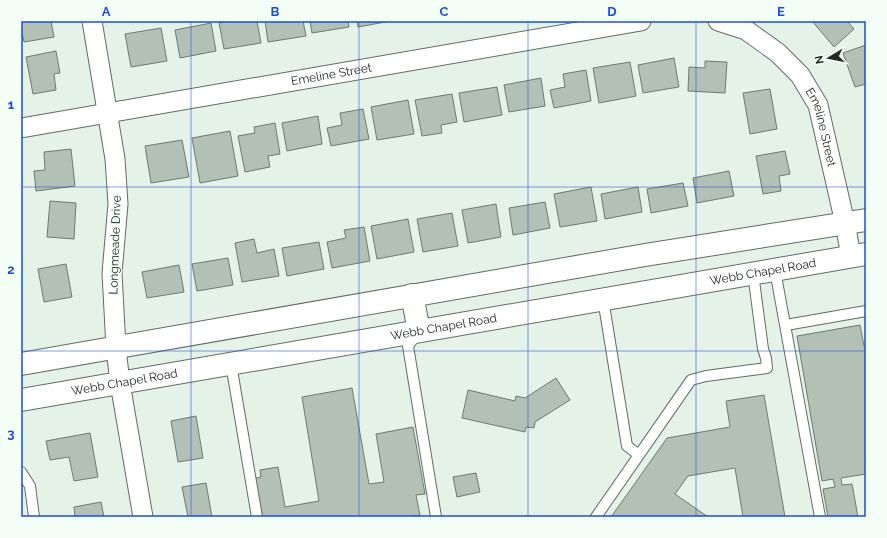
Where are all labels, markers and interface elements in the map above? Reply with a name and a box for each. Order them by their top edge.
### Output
text: A [102,4,111,19]
text: B [271,4,280,19]
text: C [440,4,449,19]
text: D [607,4,617,19]
text: E [777,4,785,19]
north arrow [809,38,849,78]
text: N [813,54,827,65]
street label: Emeline Street [290,61,373,88]
street label: Emeline Street [802,85,839,168]
text: 1 [8,97,15,112]
street label: Longmeade Drive [106,195,124,295]
street label: Webb Chapel Road [709,256,817,288]
text: 2 [7,262,15,277]
street label: Webb Chapel Road [389,311,498,343]
street label: Webb Chapel Road [70,366,179,398]
text: 3 [7,426,15,441]

